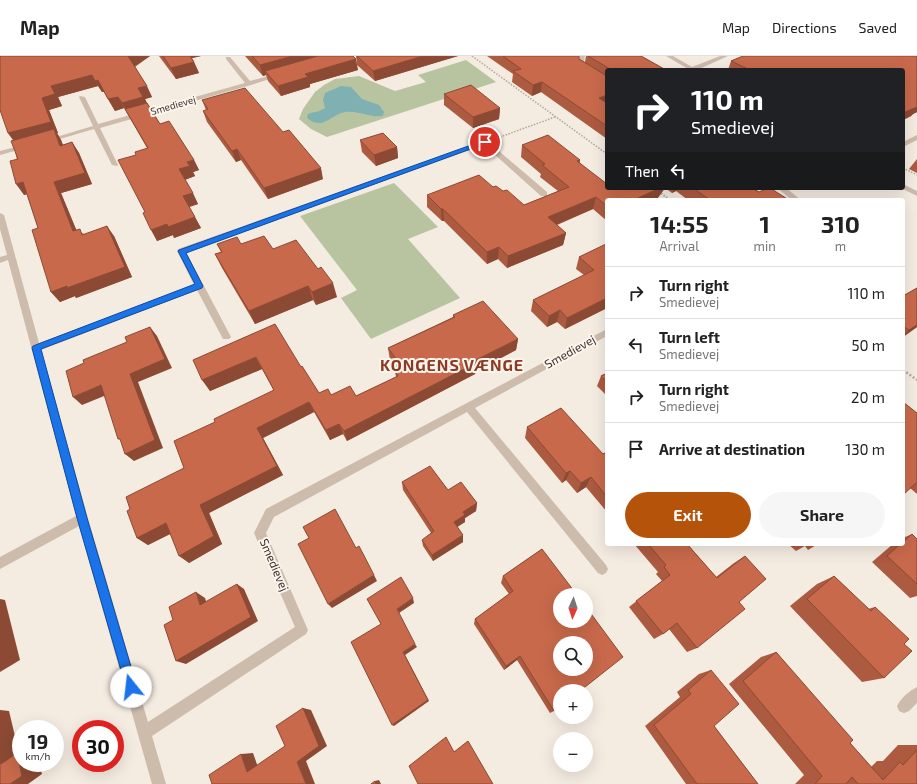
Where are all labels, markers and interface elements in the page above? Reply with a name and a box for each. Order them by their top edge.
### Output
text: Map [20,16,60,39]
text: Map [722,19,750,36]
text: Directions [772,19,837,36]
text: Saved [859,19,897,36]
text: 110 m [691,82,764,116]
icon: right [625,84,677,136]
street label: Smedievej [149,93,197,117]
text: Smedievej [691,116,775,138]
pin [468,125,502,159]
icon: arrive [474,131,496,153]
icon: left [667,160,689,182]
text: Then [625,162,659,180]
text: 14:55 [650,209,708,238]
text: 1 [759,209,770,238]
text: 310 [821,209,860,238]
text: Arrival [659,238,699,254]
text: min [754,238,776,254]
text: m [835,238,846,254]
text: Turn right [659,276,729,294]
icon: right [625,282,647,304]
text: 110 m [848,284,885,302]
text: Smedievej [659,294,719,310]
text: Turn left [659,328,720,346]
street label: Smedievej [542,332,598,372]
icon: left [625,334,647,356]
text: 50 m [851,336,885,354]
text: Smedievej [659,346,719,362]
district label: KONGENS VÆNGE [380,355,524,374]
text: Turn right [659,380,729,398]
icon: right [625,386,647,408]
text: 20 m [851,388,885,406]
text: Smedievej [659,398,719,414]
icon: arrive [625,438,647,460]
text: Arrive at destination [659,440,805,458]
text: 130 m [845,440,885,458]
button: Exit [625,492,751,538]
button: Share [759,492,885,538]
street label: Smedievej [257,536,292,593]
north arrow [553,588,593,628]
map controls [553,588,593,772]
button: search [553,636,593,676]
position arrow [110,666,152,708]
button: + [553,684,593,724]
speed limit sign: 30 [72,720,124,772]
text: 19 [28,729,48,753]
button: − [553,732,593,772]
text: km/h [26,750,50,762]

